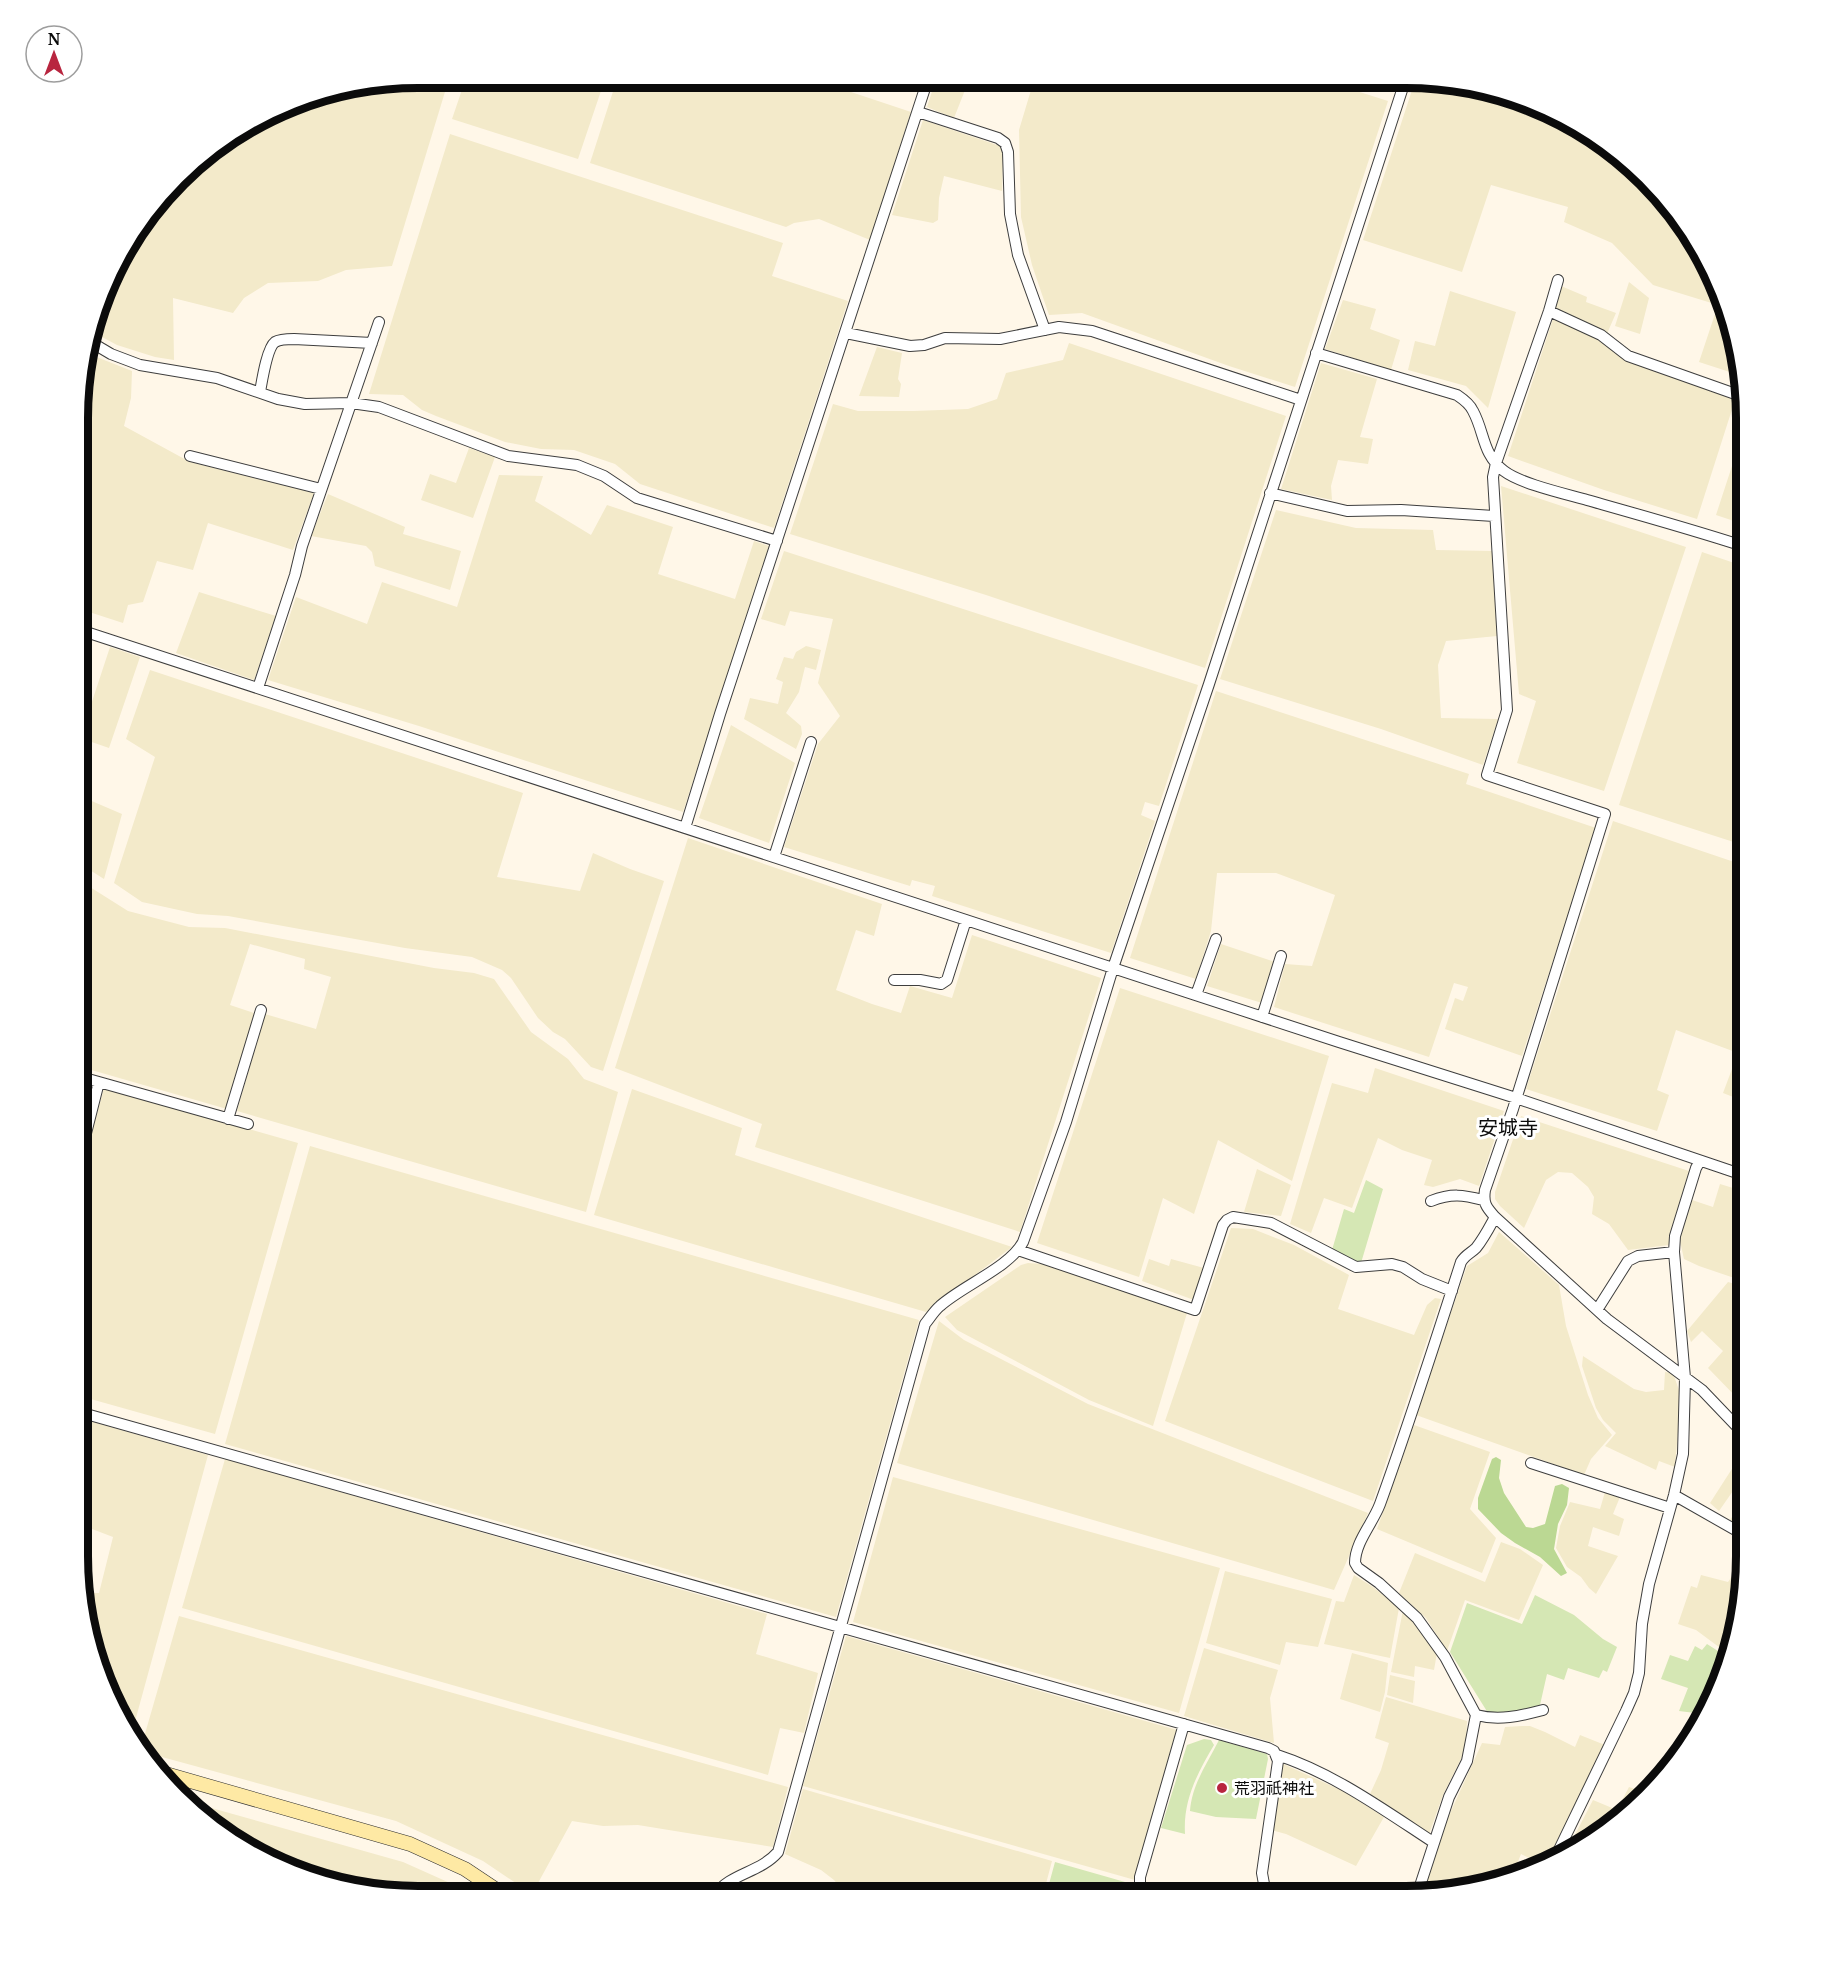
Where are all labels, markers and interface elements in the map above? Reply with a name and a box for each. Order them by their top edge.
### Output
north arrow [24,24,84,84]
text: N [48,28,61,50]
district label: 安城寺 [1478,1114,1538,1141]
place label: 荒羽祇神社 [1234,1777,1314,1799]
marker: 荒羽祇神社 [1215,1781,1229,1795]

